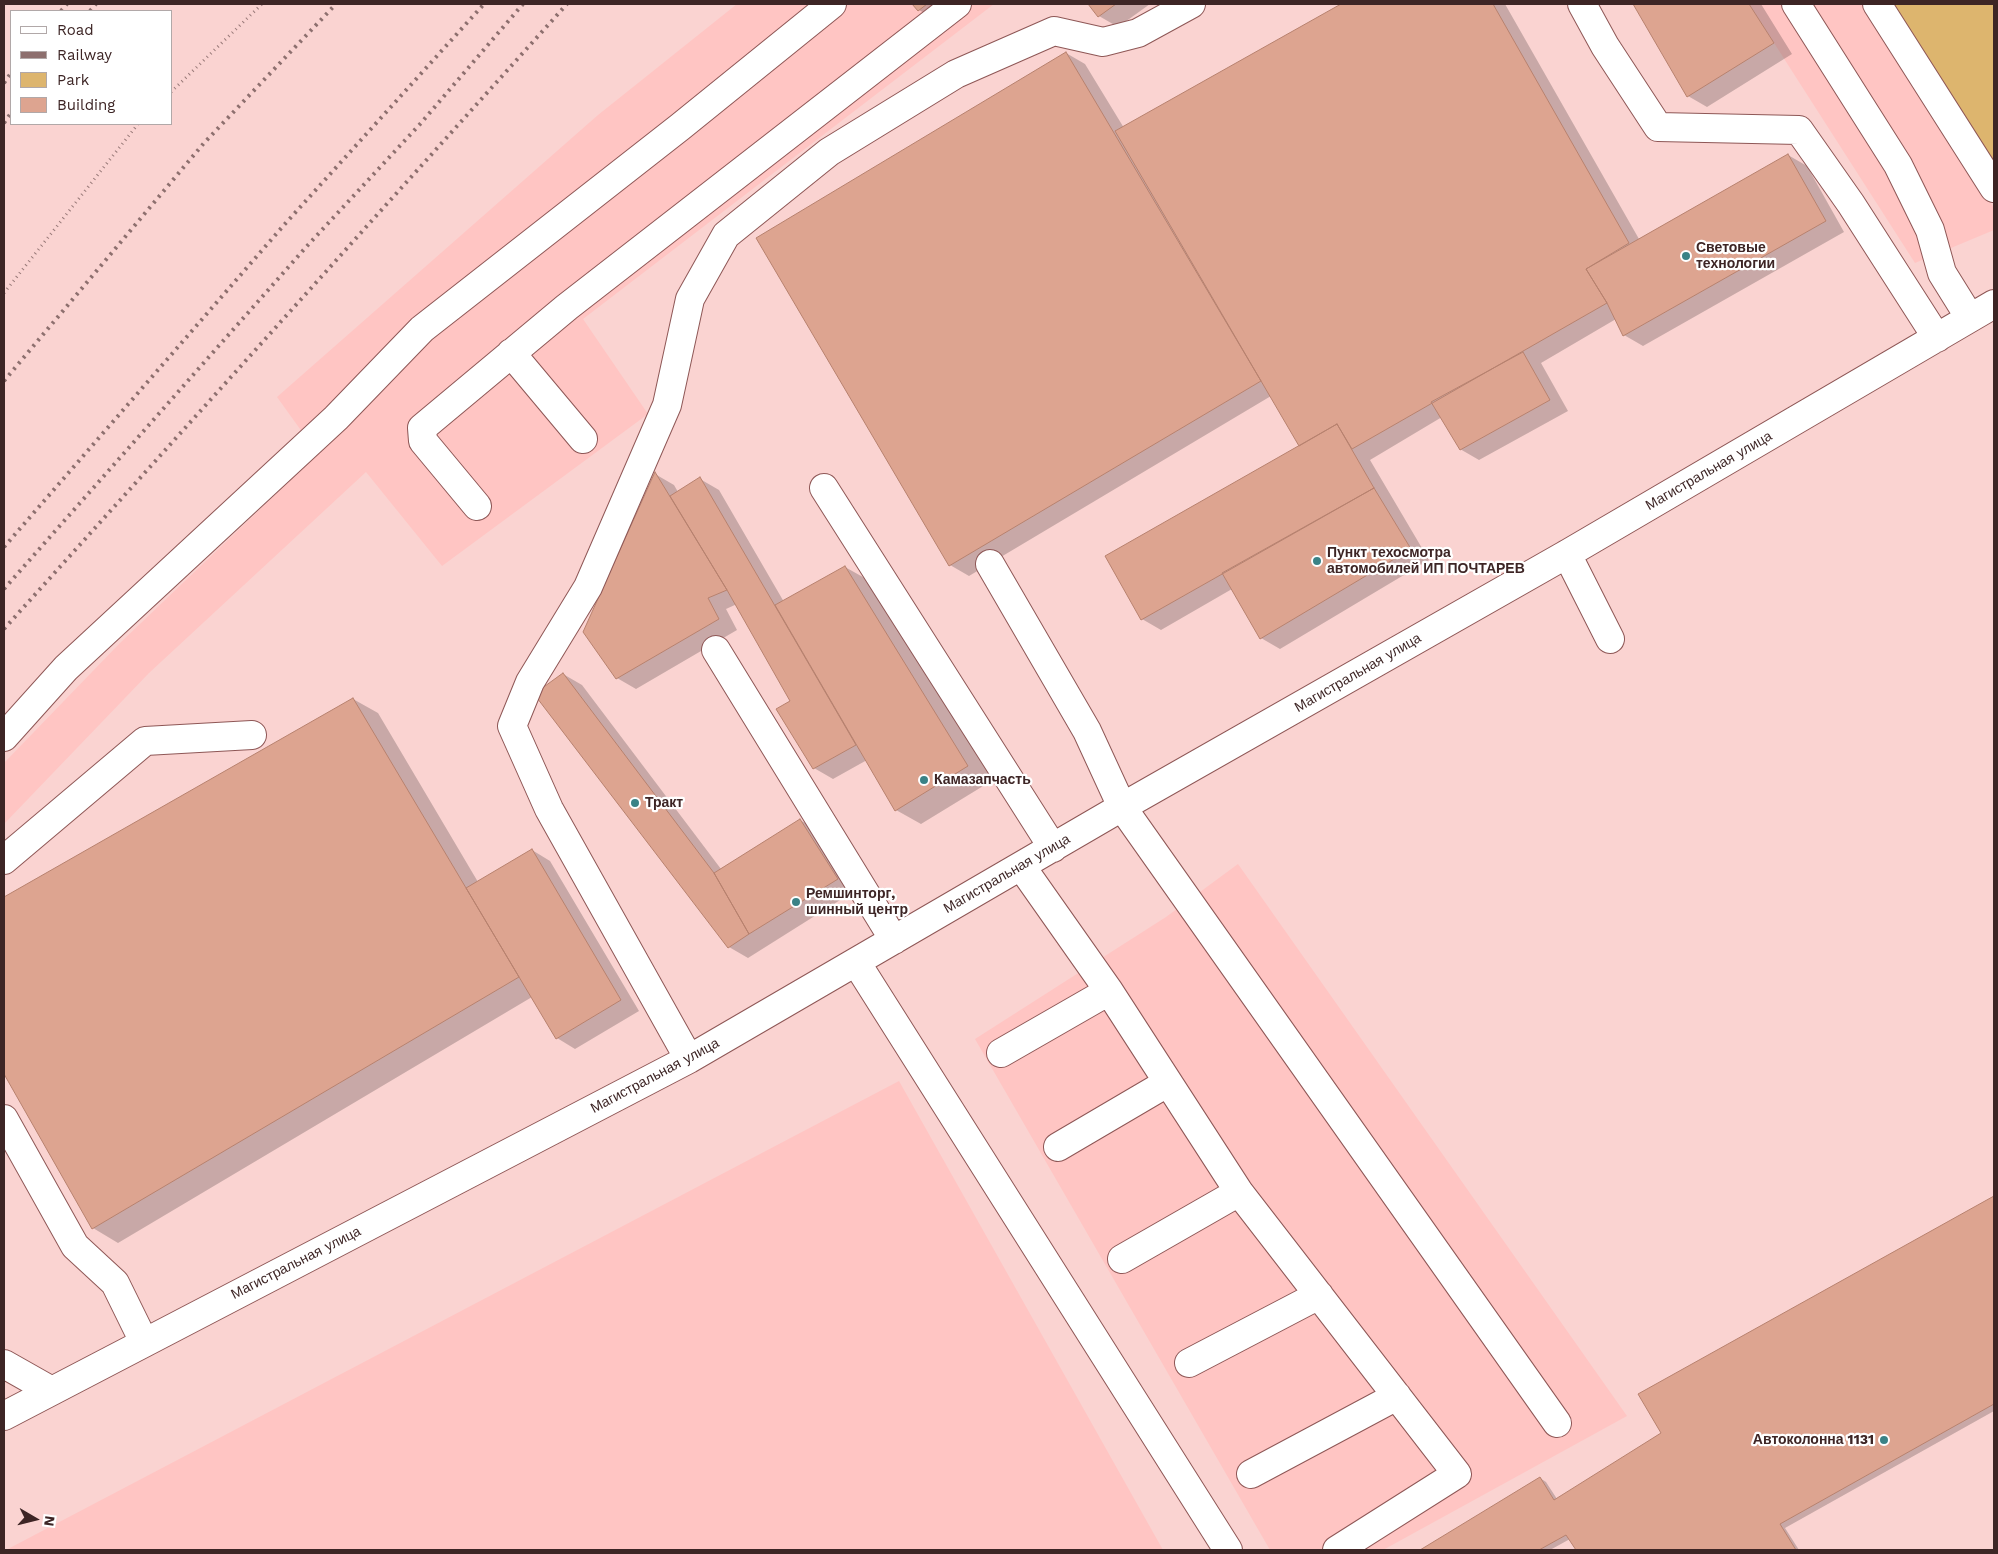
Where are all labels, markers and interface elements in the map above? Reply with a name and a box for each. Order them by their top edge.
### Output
legend [10,10,172,125]
text: Road [57,21,94,39]
text: Railway [57,46,112,64]
text: Park [57,71,89,89]
text: Building [57,96,115,114]
place label: Световые технологии [1696,240,1775,272]
marker: Световые технологии [1680,250,1692,262]
street label: Магистральная улица [1643,428,1775,514]
place label: Пункт техосмотра автомобилей ИП ПОЧТАРЕВ [1327,545,1525,578]
marker: Пункт техосмотра автомобилей ИП ПОЧТАРЕВ [1311,555,1323,567]
street label: Магистральная улица [1292,630,1424,716]
place label: Камазапчасть [934,772,1031,788]
marker: Камазапчасть [918,774,930,786]
place label: Тракт [645,795,683,811]
marker: Тракт [629,797,641,809]
street label: Магистральная улица [941,831,1073,917]
place label: Ремшинторг, шинный центр [806,886,908,919]
marker: Ремшинторг, шинный центр [790,896,802,908]
street label: Магистральная улица [588,1035,722,1117]
street label: Магистральная улица [228,1223,364,1303]
place label: Автоколонна 1131 [1753,1432,1874,1448]
marker: Автоколонна 1131 [1878,1434,1890,1446]
north arrow [10,1494,60,1544]
text: N [41,1515,58,1527]

